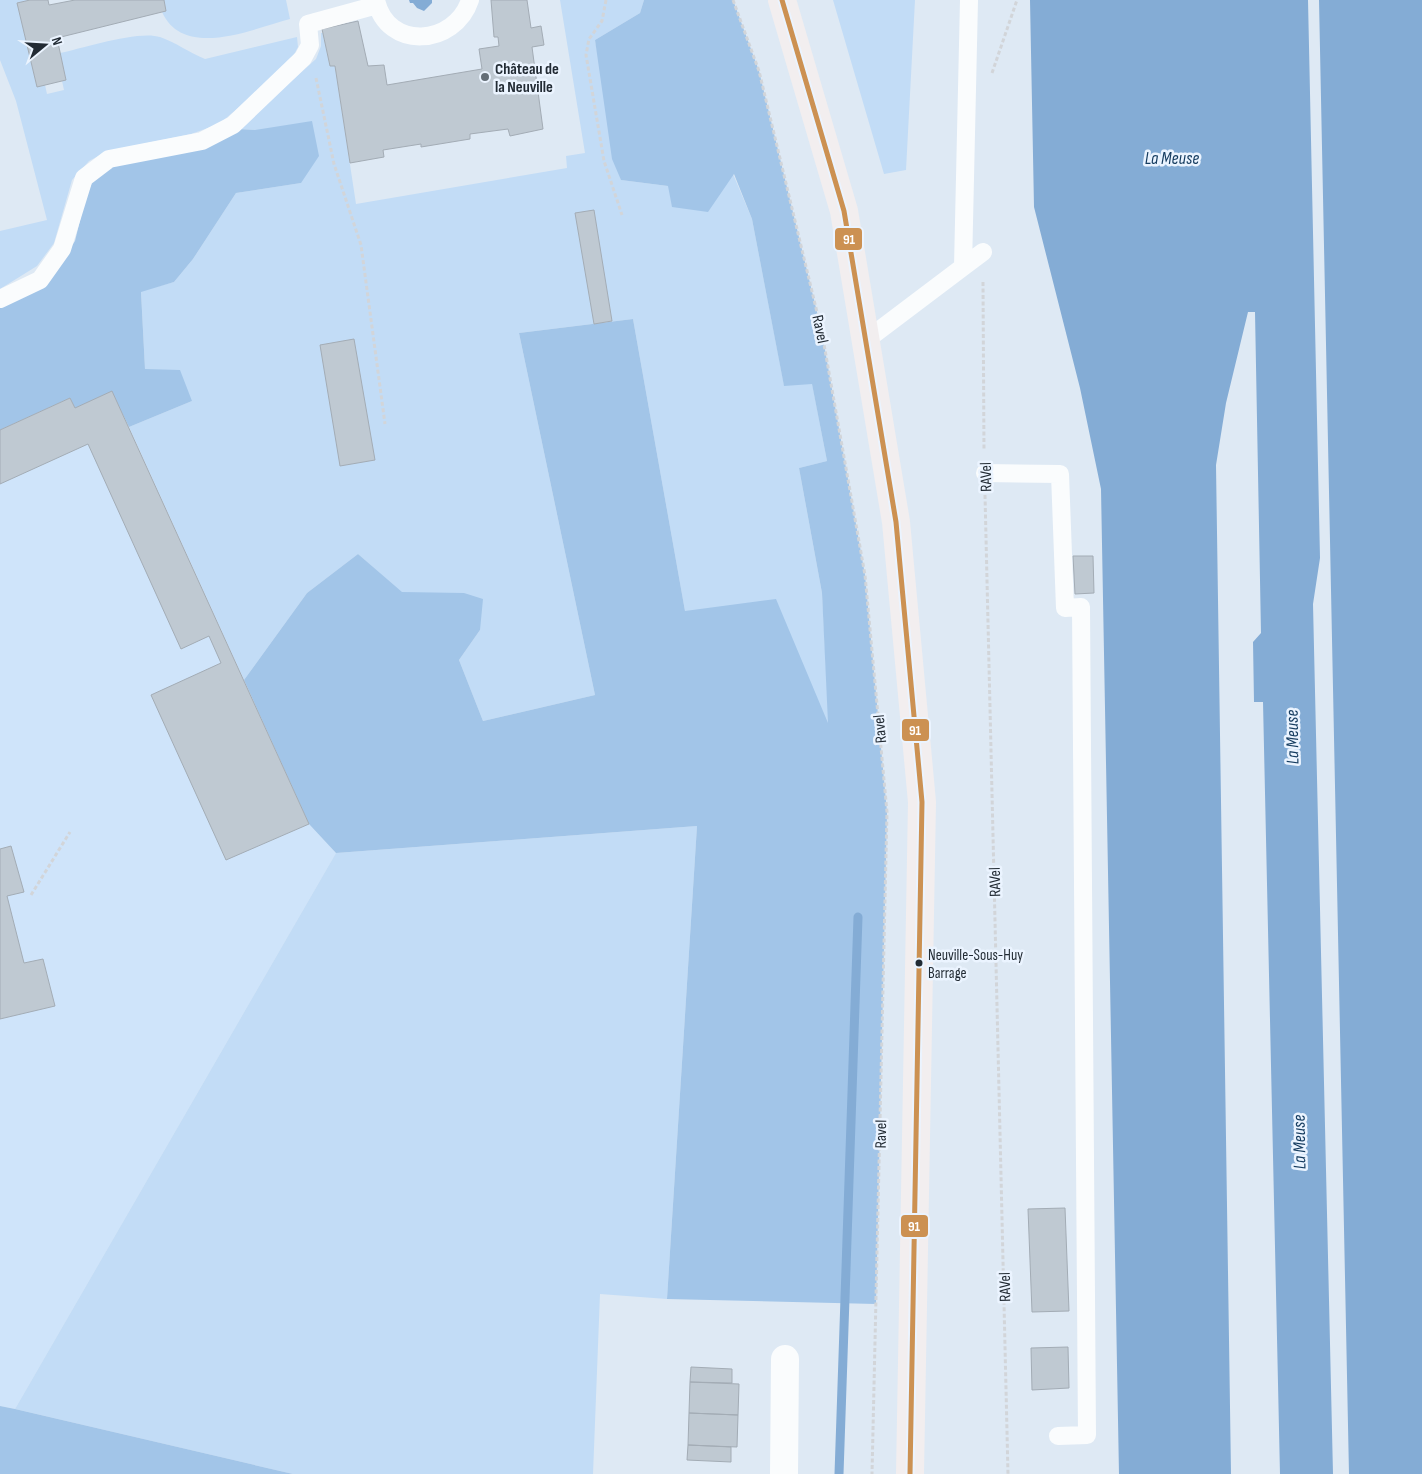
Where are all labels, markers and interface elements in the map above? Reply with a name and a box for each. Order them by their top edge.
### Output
north arrow [20,20,70,70]
text: N [48,35,66,47]
place label: Château de la Neuville [495,60,559,97]
marker: Château de la Neuville [479,71,491,83]
water label: La Meuse [1145,148,1199,169]
line badge: 91 [834,227,863,251]
text: 91 [843,231,856,248]
street label: Ravel [807,313,832,345]
street label: RAVel [977,462,996,492]
water label: La Meuse [1282,709,1303,764]
street label: Ravel [870,714,891,744]
line badge: 91 [901,718,930,742]
text: 91 [909,722,922,739]
street label: RAVel [986,867,1005,897]
place label: Neuville-Sous-Huy Barrage [928,946,1023,983]
marker: Neuville-Sous-Huy Barrage [914,958,924,968]
water label: La Meuse [1289,1114,1310,1169]
street label: Ravel [872,1119,891,1149]
line badge: 91 [900,1214,929,1238]
text: 91 [908,1218,921,1235]
street label: RAVel [996,1272,1015,1302]

